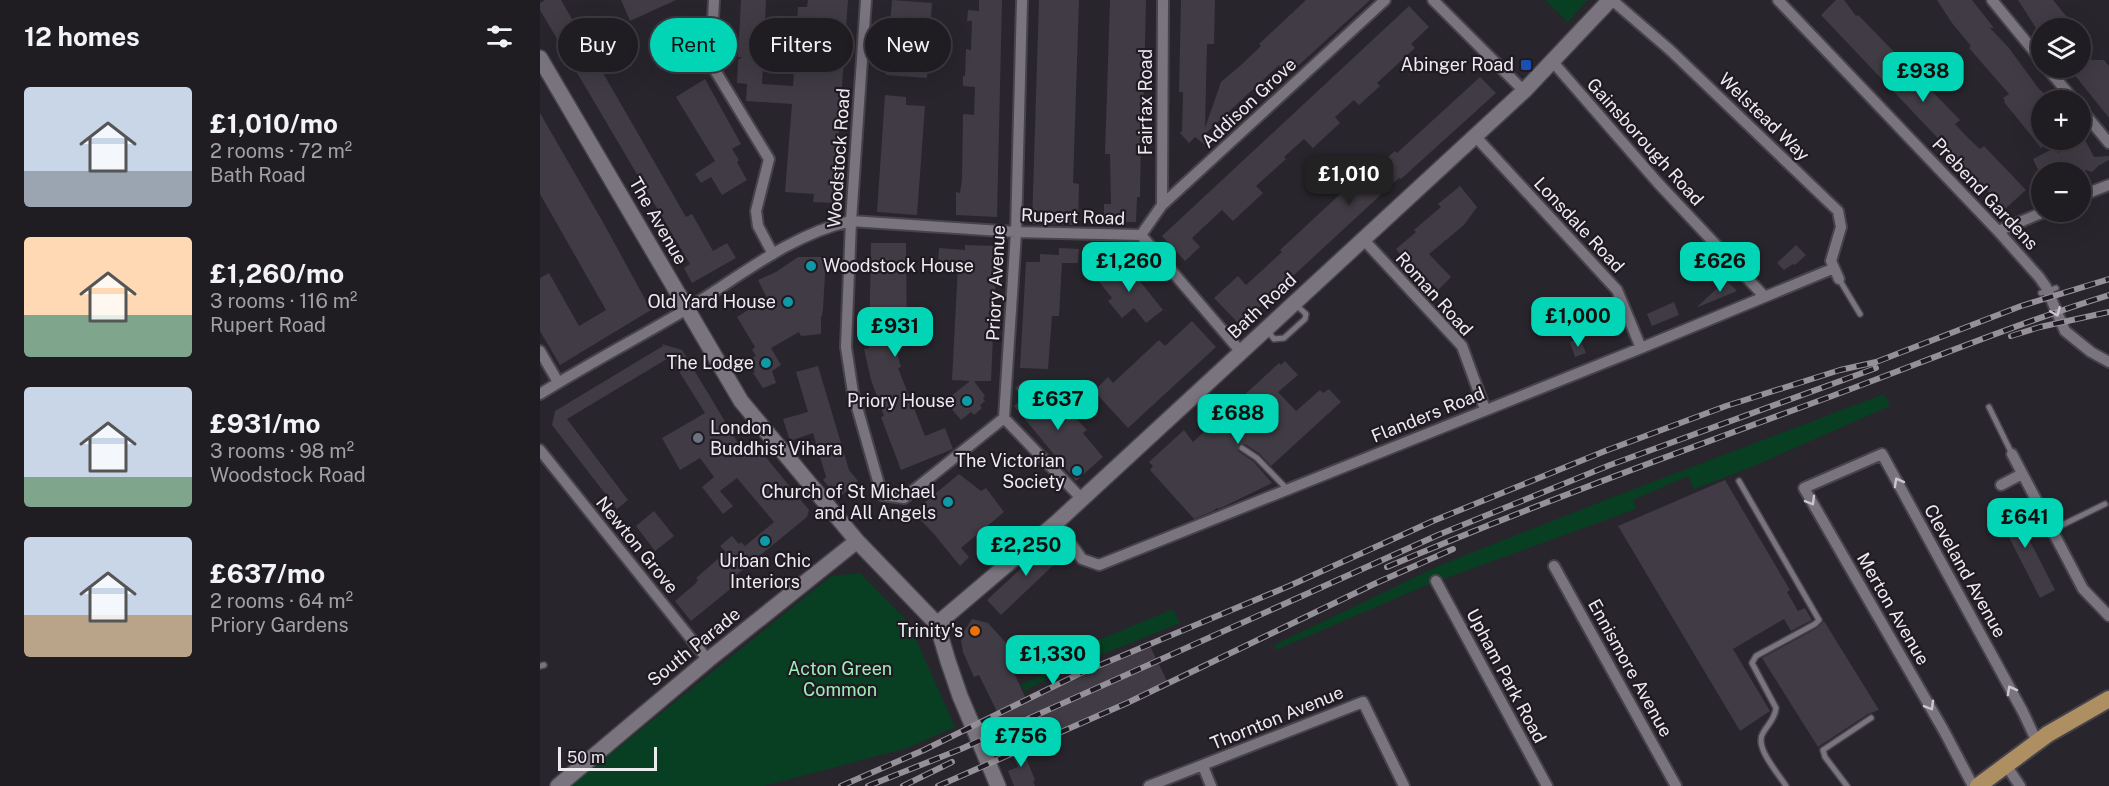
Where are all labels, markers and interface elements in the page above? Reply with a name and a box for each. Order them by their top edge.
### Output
chip: Buy [558,18,638,72]
chip: Rent [650,18,737,72]
chip: Filters [749,18,853,72]
chip: New [865,18,951,72]
map controls [2031,18,2091,222]
button: layers [2031,18,2091,78]
icon: filters [483,20,516,53]
text: 12 homes [24,21,140,52]
street label: Fairfax Road [1135,49,1156,155]
pin: £938 [1887,52,1959,103]
street label: Addison Grove [1197,53,1300,152]
place label: Abinger Road [1400,54,1514,75]
marker: Abinger Road [1519,58,1533,72]
text: £938 [1897,59,1949,83]
street label: Welstead Way [1715,68,1814,165]
street label: Gainsborough Road [1583,74,1708,210]
street label: Woodstock Road [823,87,854,229]
button: + [2031,90,2091,150]
text: £1,010/mo [210,108,338,139]
icon: home [72,111,144,183]
street label: Prebend Gardens [1928,133,2043,254]
text: 2 rooms · 72 m² [210,139,352,163]
pin: £1,010 [1300,155,1398,206]
text: £1,010 [1318,162,1380,186]
button: − [2031,162,2091,222]
text: Bath Road [210,163,306,187]
street label: The Avenue [625,173,692,268]
street label: Lonsdale Road [1530,173,1629,277]
street label: Rupert Road [1021,204,1126,229]
street label: Priory Avenue [982,224,1009,342]
pin: £1,260 [1080,242,1178,293]
pin: £626 [1684,242,1756,293]
street label: Roman Road [1391,248,1477,340]
text: £1,260 [1096,249,1162,273]
text: £626 [1694,249,1746,273]
place label: Woodstock House [823,255,974,276]
text: £1,260/mo [210,258,344,289]
marker: Woodstock House [804,259,818,273]
icon: home [72,261,144,333]
street label: Bath Road [1223,269,1300,343]
text: 3 rooms · 116 m² [210,289,357,313]
place label: Old Yard House [648,291,776,312]
marker: Old Yard House [781,295,795,309]
pin: £1,000 [1529,297,1627,348]
text: £1,000 [1545,304,1611,328]
one-way arrow [2049,305,2061,316]
pin: £931 [859,307,931,358]
text: Rupert Road [210,313,326,337]
text: £931 [871,314,919,338]
place label: The Lodge [666,352,754,373]
marker: The Lodge [759,356,773,370]
pin: £637 [1022,380,1094,431]
street label: Flanders Road [1368,382,1488,447]
text: £637 [1032,387,1084,411]
place label: Priory House [847,390,955,411]
marker: Priory House [960,394,974,408]
pin: £688 [1202,394,1274,445]
text: £688 [1212,401,1264,425]
text: £931/mo [210,408,320,439]
icon: home [72,411,144,483]
place label: London Buddhist Vihara [710,417,842,459]
marker: London Buddhist Vihara [691,431,705,445]
text: 3 rooms · 98 m² [210,439,354,463]
place label: The Victorian Society [955,450,1065,492]
text: Woodstock Road [210,463,366,487]
marker: The Victorian Society [1070,464,1084,478]
one-way arrow [1894,477,1905,488]
place label: Church of St Michael and All Angels [761,481,936,523]
street label: Newton Grove [592,492,683,597]
marker: Church of St Michael and All Angels [941,495,955,509]
one-way arrow [1804,495,1815,505]
pin: £641 [1989,498,2061,549]
street label: Cleveland Avenue [1920,500,2011,641]
text: £641 [2001,505,2049,529]
pin: £2,250 [977,526,1075,577]
text: £2,250 [991,533,1061,557]
marker: Urban Chic Interiors [758,534,772,548]
street label: Merton Avenue [1853,549,1934,669]
place label: Urban Chic Interiors [719,550,811,592]
text: £637/mo [210,558,325,589]
icon: home [72,561,144,633]
text: 2 rooms · 64 m² [210,589,353,613]
street label: Ennismore Avenue [1584,595,1677,740]
street label: South Parade [643,603,744,690]
street label: Upham Park Road [1462,605,1551,746]
text: Priory Gardens [210,613,349,637]
place label: Trinity's [897,620,963,641]
marker: Trinity's [968,624,982,638]
pin: £1,330 [1004,635,1102,686]
text: £1,330 [1020,642,1086,666]
park label: Acton Green Common [788,658,892,700]
street label: Thornton Avenue [1207,681,1346,754]
one-way arrow [2007,686,2018,696]
one-way arrow [1922,700,1934,710]
pin: £756 [985,717,1057,768]
text: £756 [995,724,1047,748]
scale bar [558,744,657,772]
text: 50 m [567,748,605,767]

